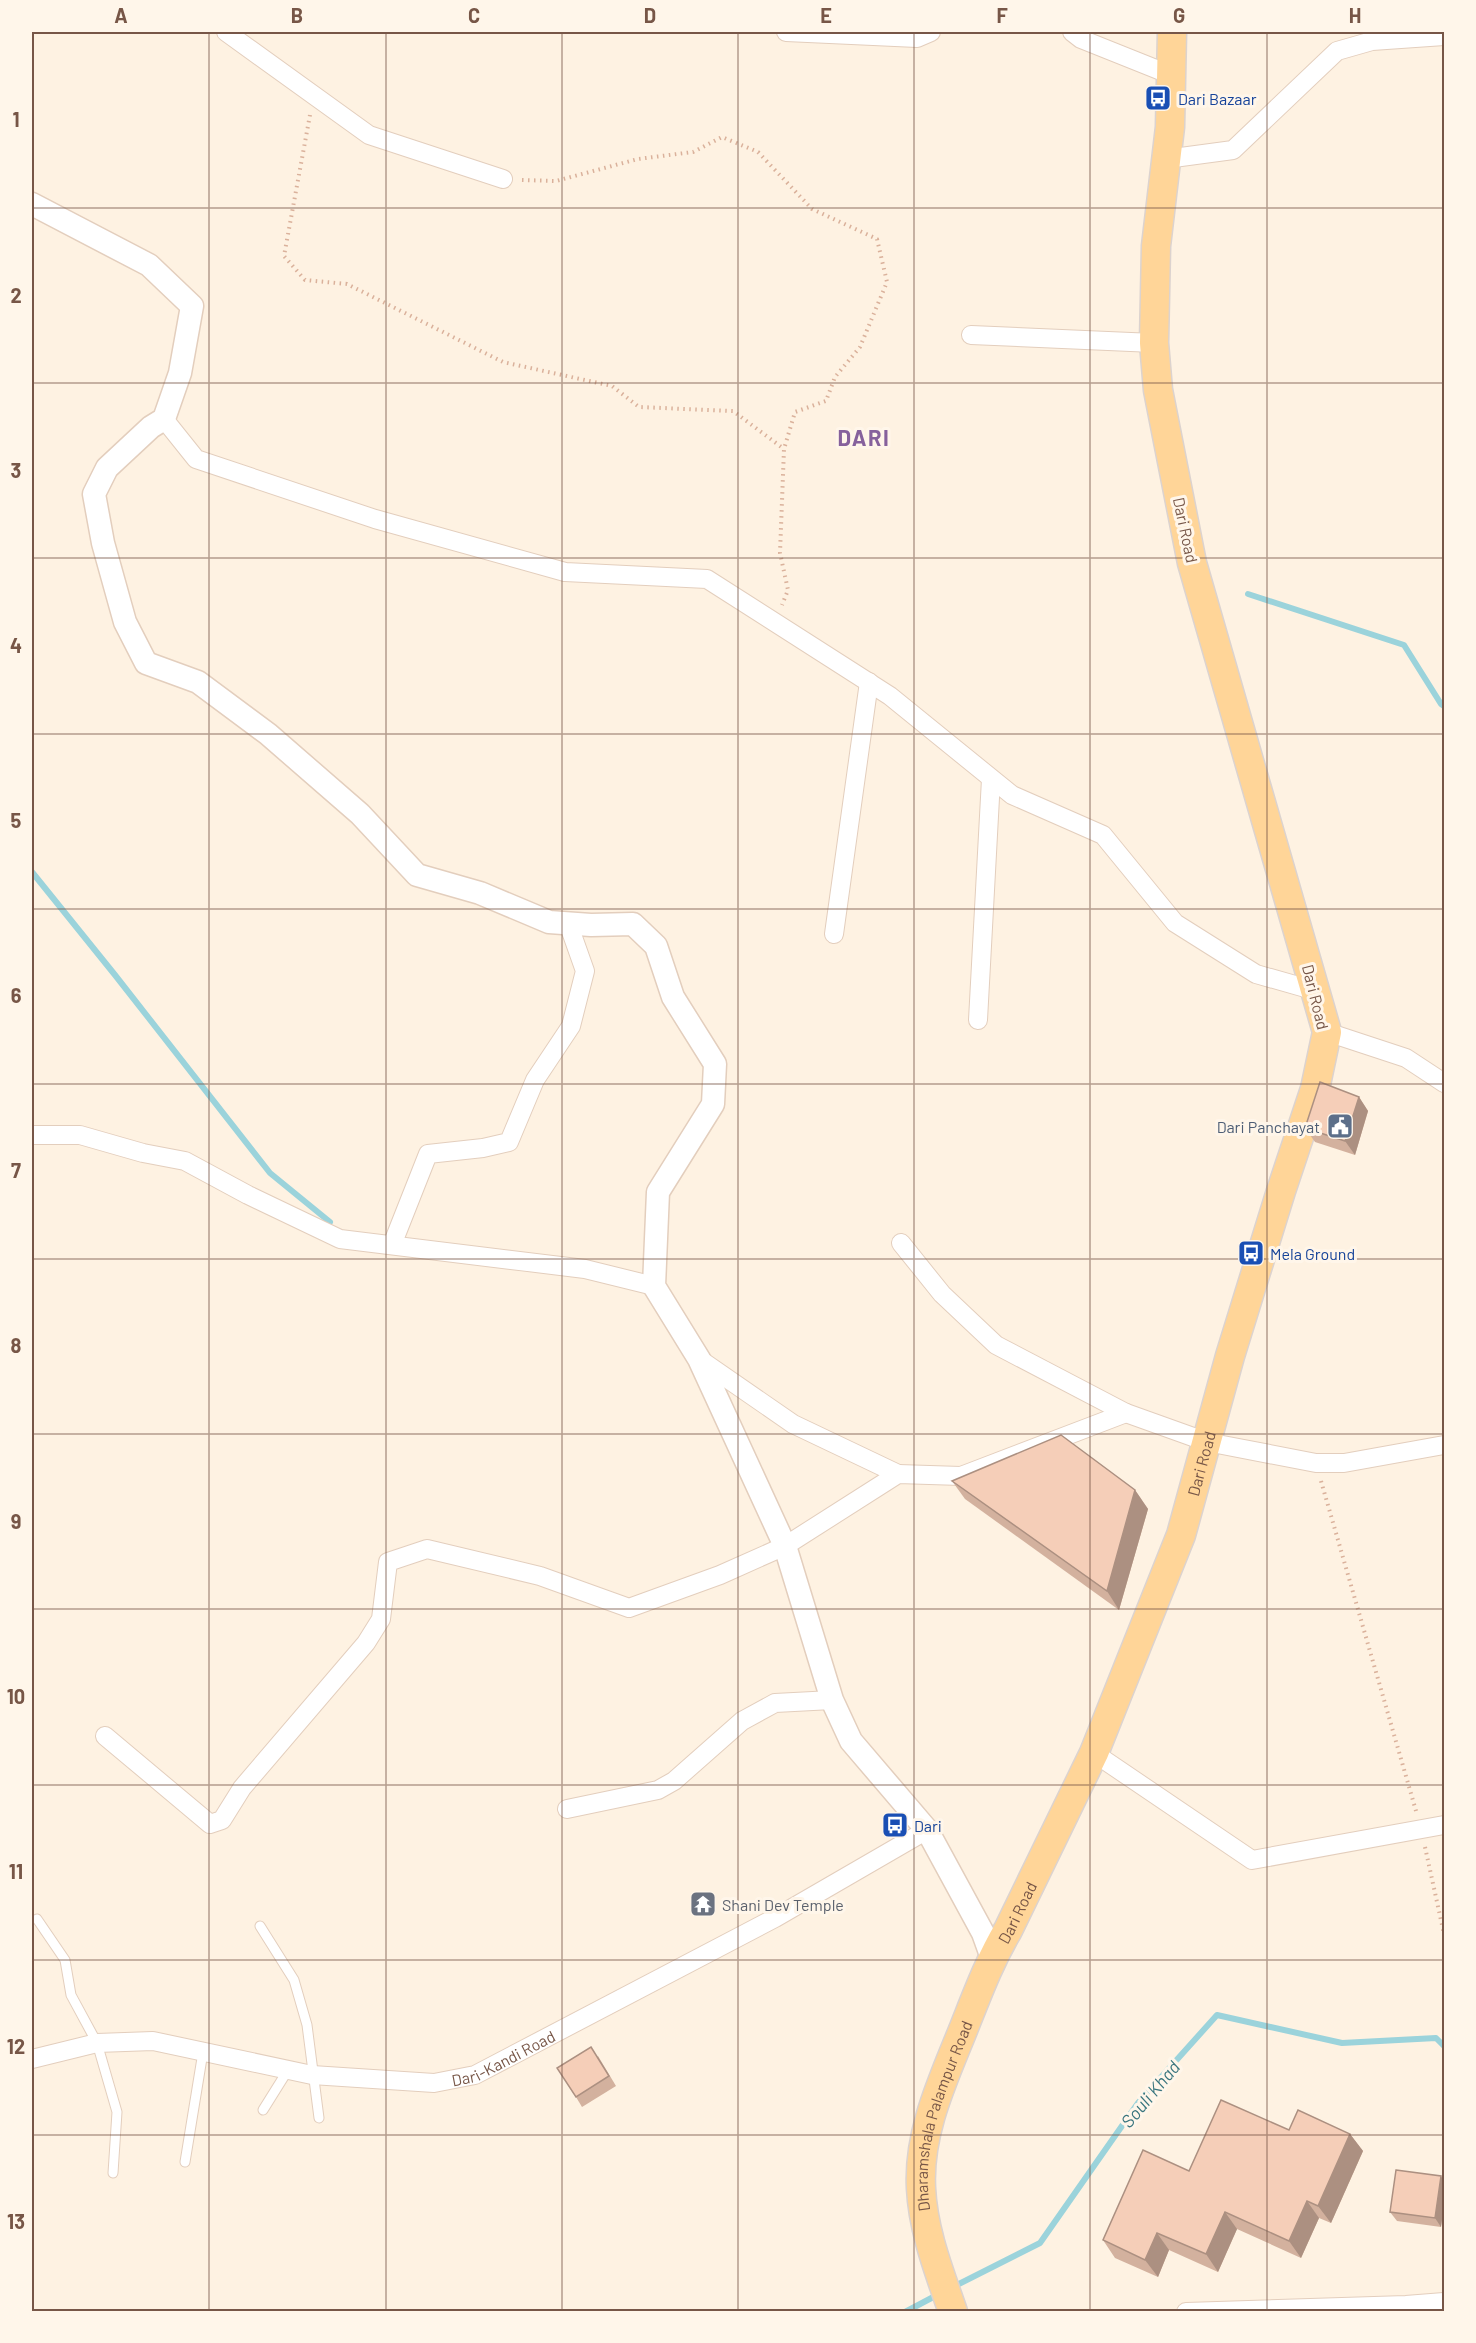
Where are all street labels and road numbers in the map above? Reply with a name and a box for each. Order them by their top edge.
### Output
street label: Dari Road [1170,496,1202,564]
street label: Dari Road [1299,962,1333,1032]
street label: Dari Road [1183,1429,1219,1498]
street label: Dari Road [993,1878,1040,1946]
street label: Dharamshala Palampur Road [911,2017,975,2213]
street label: Dari-Kandi Road [450,2026,558,2089]

